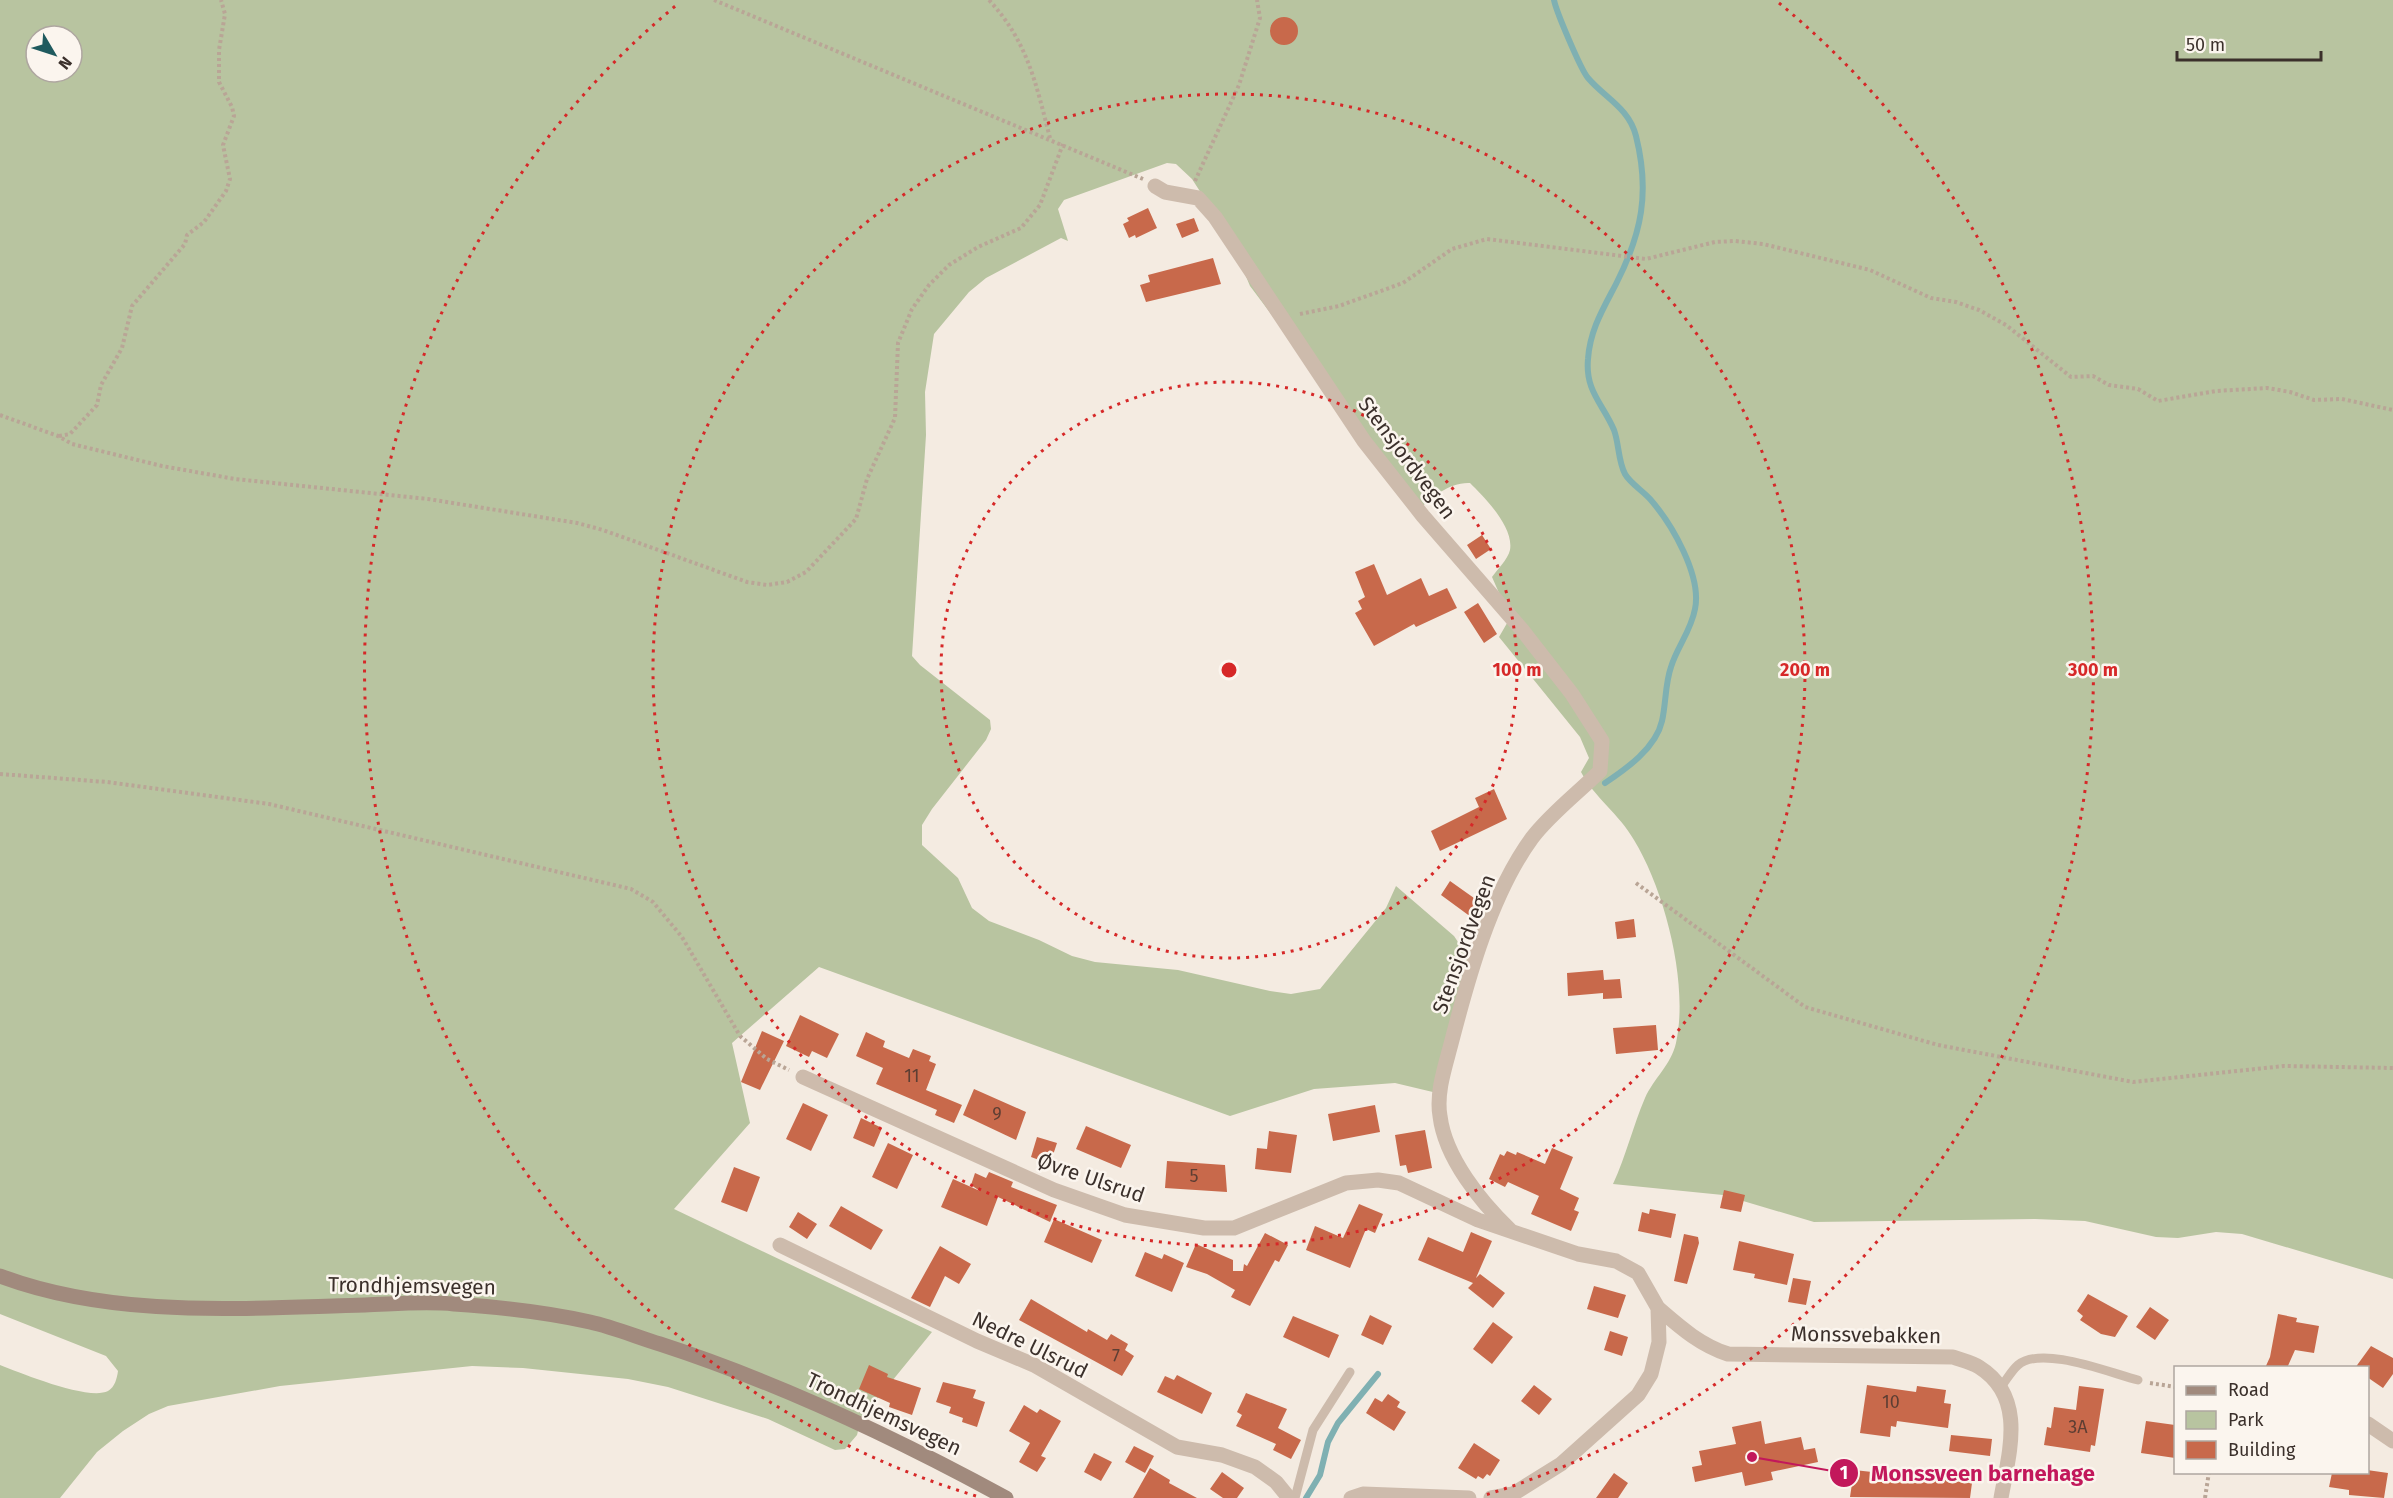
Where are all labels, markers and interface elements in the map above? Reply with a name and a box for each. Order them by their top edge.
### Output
north arrow [24,24,84,84]
scale bar [2177,24,2321,62]
text: 50 m [2186,34,2225,56]
text: N [55,53,76,73]
street label: Stensjordvegen [1353,392,1461,524]
text: 100 m [1493,659,1541,681]
text: 200 m [1780,659,1830,681]
text: 300 m [2067,659,2118,681]
centre of rings [1219,660,1239,680]
street label: Stensjordvegen [1427,871,1501,1017]
house number: 11 [904,1065,920,1087]
house number: 9 [992,1103,1002,1125]
street label: Øvre Ulsrud [1034,1147,1148,1209]
house number: 5 [1189,1165,1199,1187]
street label: Trondhjemsvegen [328,1272,496,1300]
street label: Nedre Ulsrud [968,1306,1092,1384]
street label: Monssvebakken [1791,1321,1941,1349]
house number: 7 [1112,1345,1120,1367]
legend [2174,1366,2369,1474]
street label: Trondhjemsvegen [802,1367,966,1461]
text: Road [2228,1379,2270,1401]
house number: 10 [1882,1391,1900,1413]
text: Park [2228,1409,2264,1431]
house number: 3A [2068,1416,2088,1438]
text: Building [2228,1439,2296,1461]
callout: Monssveen barnehage [1829,1453,2107,1493]
text: Monssveen barnehage [1871,1460,2095,1487]
text: 1 [1840,1462,1848,1484]

